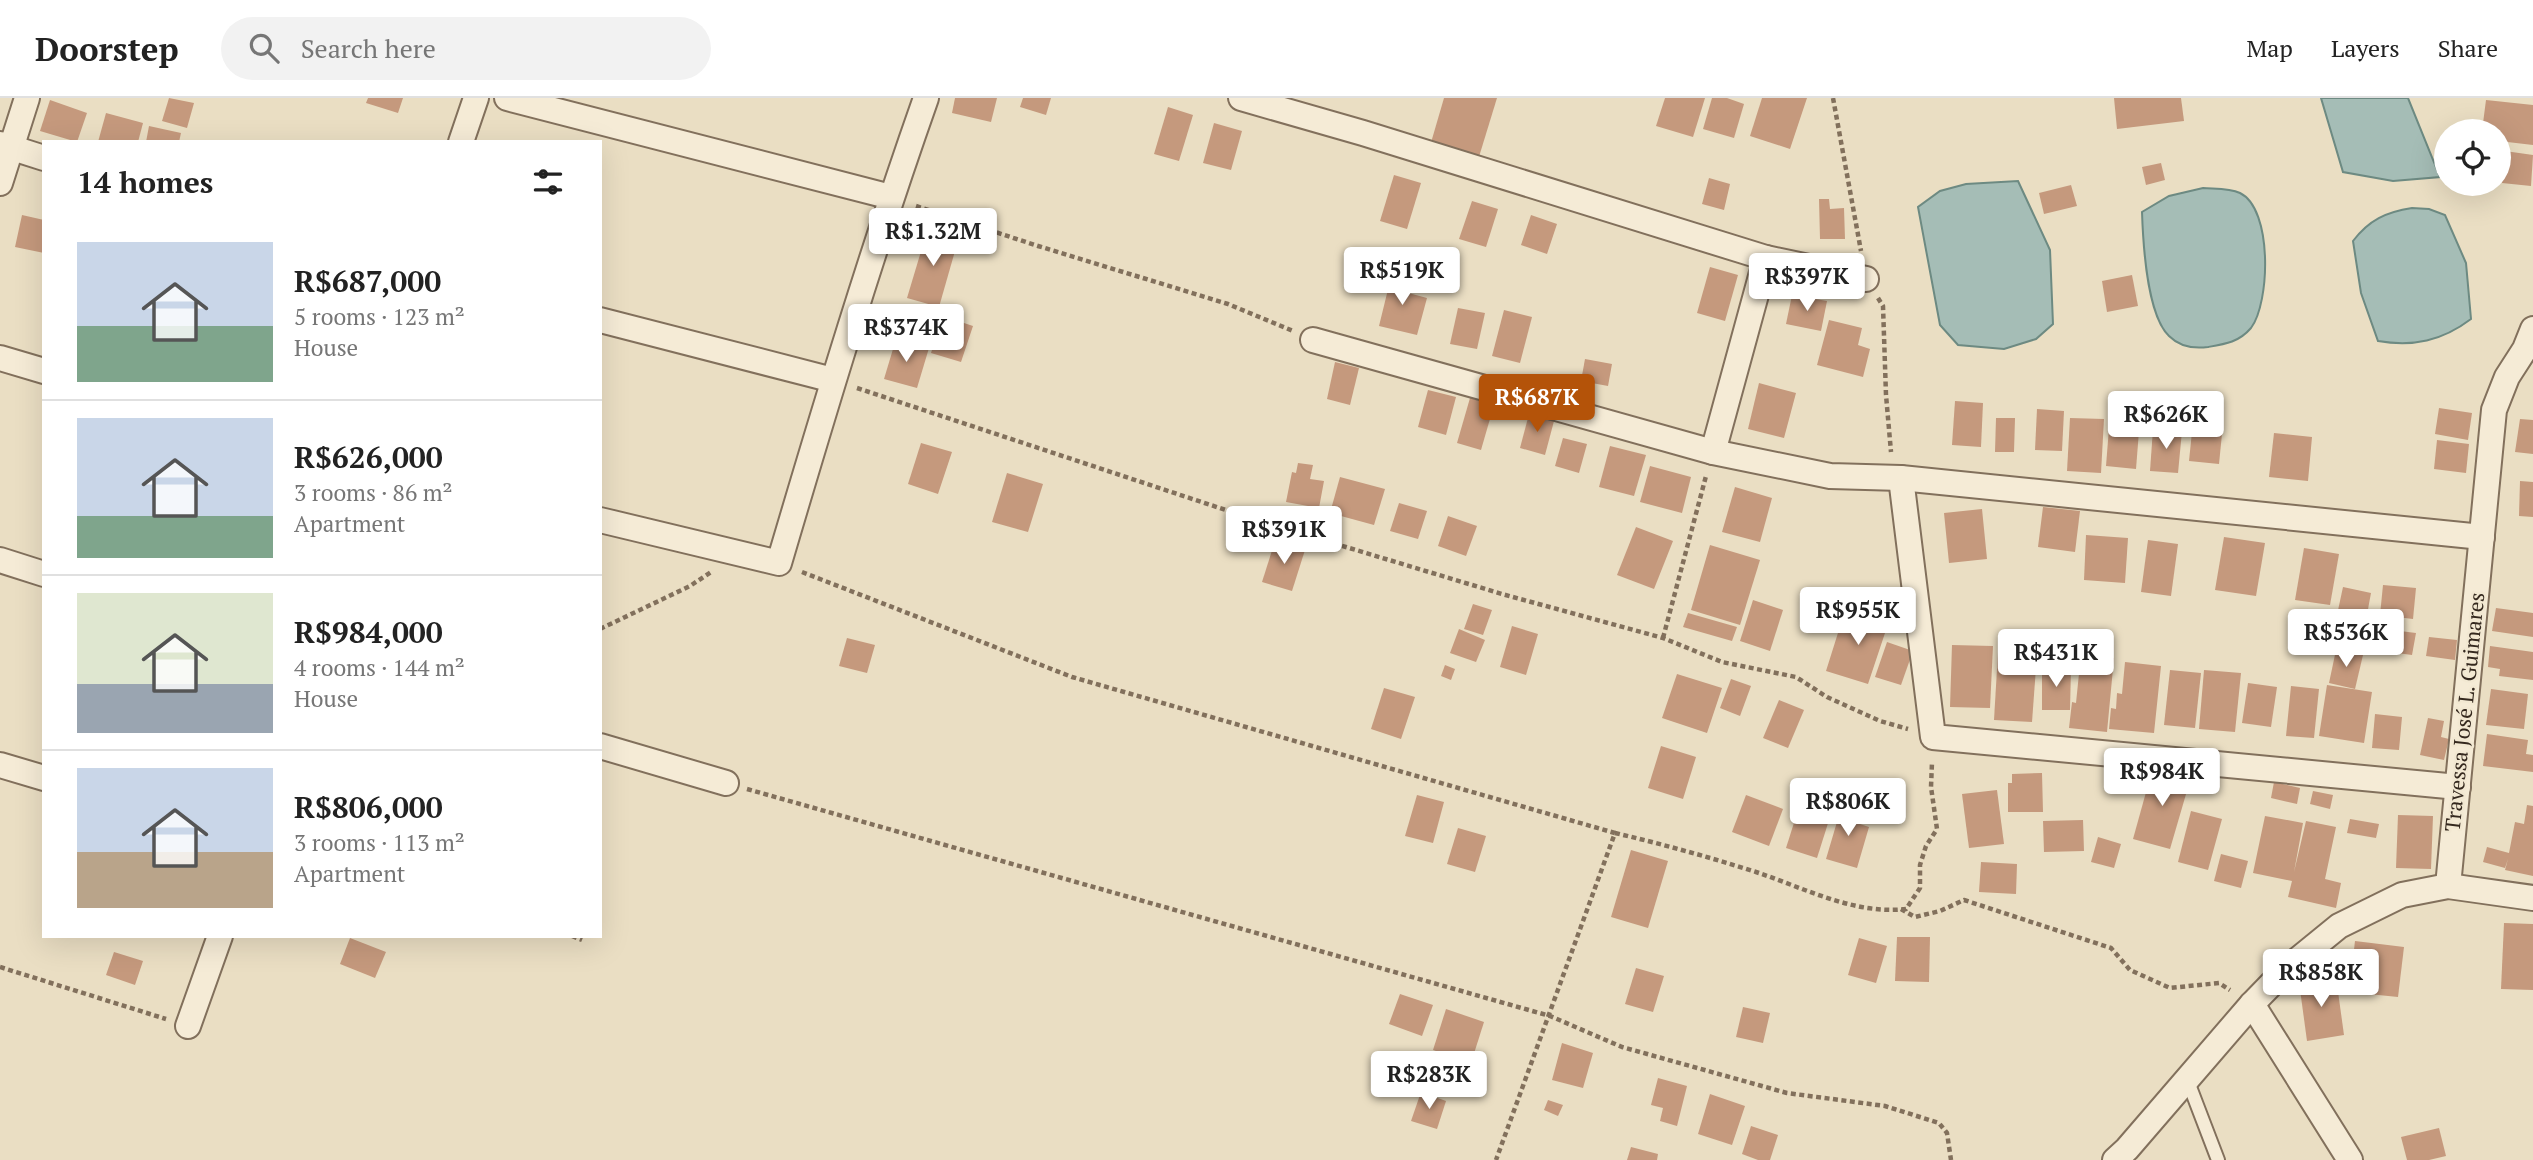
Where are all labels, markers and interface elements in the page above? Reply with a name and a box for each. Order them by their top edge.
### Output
search box [221,17,711,80]
text: Doorstep [35,27,179,70]
icon: search [245,29,283,67]
text: Search here [301,31,436,65]
text: Map [2246,32,2293,64]
text: Layers [2331,32,2400,64]
text: Share [2438,32,2498,64]
map controls [2434,119,2511,196]
button: locate [2434,119,2511,196]
text: 14 homes [77,162,213,202]
icon: filters [529,163,567,201]
pin: R$1.32M [868,208,998,268]
text: R$1.32M [885,215,981,246]
pin: R$519K [1345,248,1459,307]
text: R$519K [1360,254,1444,285]
pin: R$397K [1750,254,1864,313]
text: R$397K [1765,260,1849,291]
text: R$687,000 [294,261,441,301]
icon: home [133,270,217,354]
text: 5 rooms · 123 m² [294,301,465,332]
pin: R$374K [849,304,963,364]
text: R$374K [864,311,948,342]
text: House [294,332,358,363]
pin: R$687K [1480,374,1594,434]
text: R$687K [1495,381,1579,412]
pin: R$626K [2109,392,2223,451]
text: R$626K [2124,398,2208,429]
text: R$626,000 [294,437,443,477]
icon: home [133,446,217,530]
text: 3 rooms · 86 m² [294,477,453,508]
pin: R$391K [1227,506,1341,566]
text: Apartment [294,508,405,539]
text: R$391K [1242,513,1326,544]
pin: R$955K [1801,588,1915,647]
street label: Travessa José L. Guimares [2438,591,2490,833]
text: R$955K [1816,594,1900,625]
pin: R$536K [2289,610,2403,669]
text: R$984,000 [294,612,443,652]
text: R$536K [2304,616,2388,647]
icon: home [133,621,217,705]
pin: R$431K [1999,630,2113,689]
text: R$431K [2014,636,2098,667]
text: 4 rooms · 144 m² [294,652,465,683]
text: House [294,683,358,714]
pin: R$984K [2105,748,2219,808]
text: R$984K [2120,755,2204,786]
pin: R$806K [1791,778,1905,838]
text: R$806K [1806,785,1890,816]
text: R$806,000 [294,787,443,827]
icon: home [133,796,217,880]
text: 3 rooms · 113 m² [294,827,465,858]
text: Apartment [294,858,405,889]
pin: R$858K [2264,950,2378,1009]
text: R$858K [2279,956,2363,987]
pin: R$283K [1372,1052,1486,1111]
text: R$283K [1387,1058,1471,1089]

